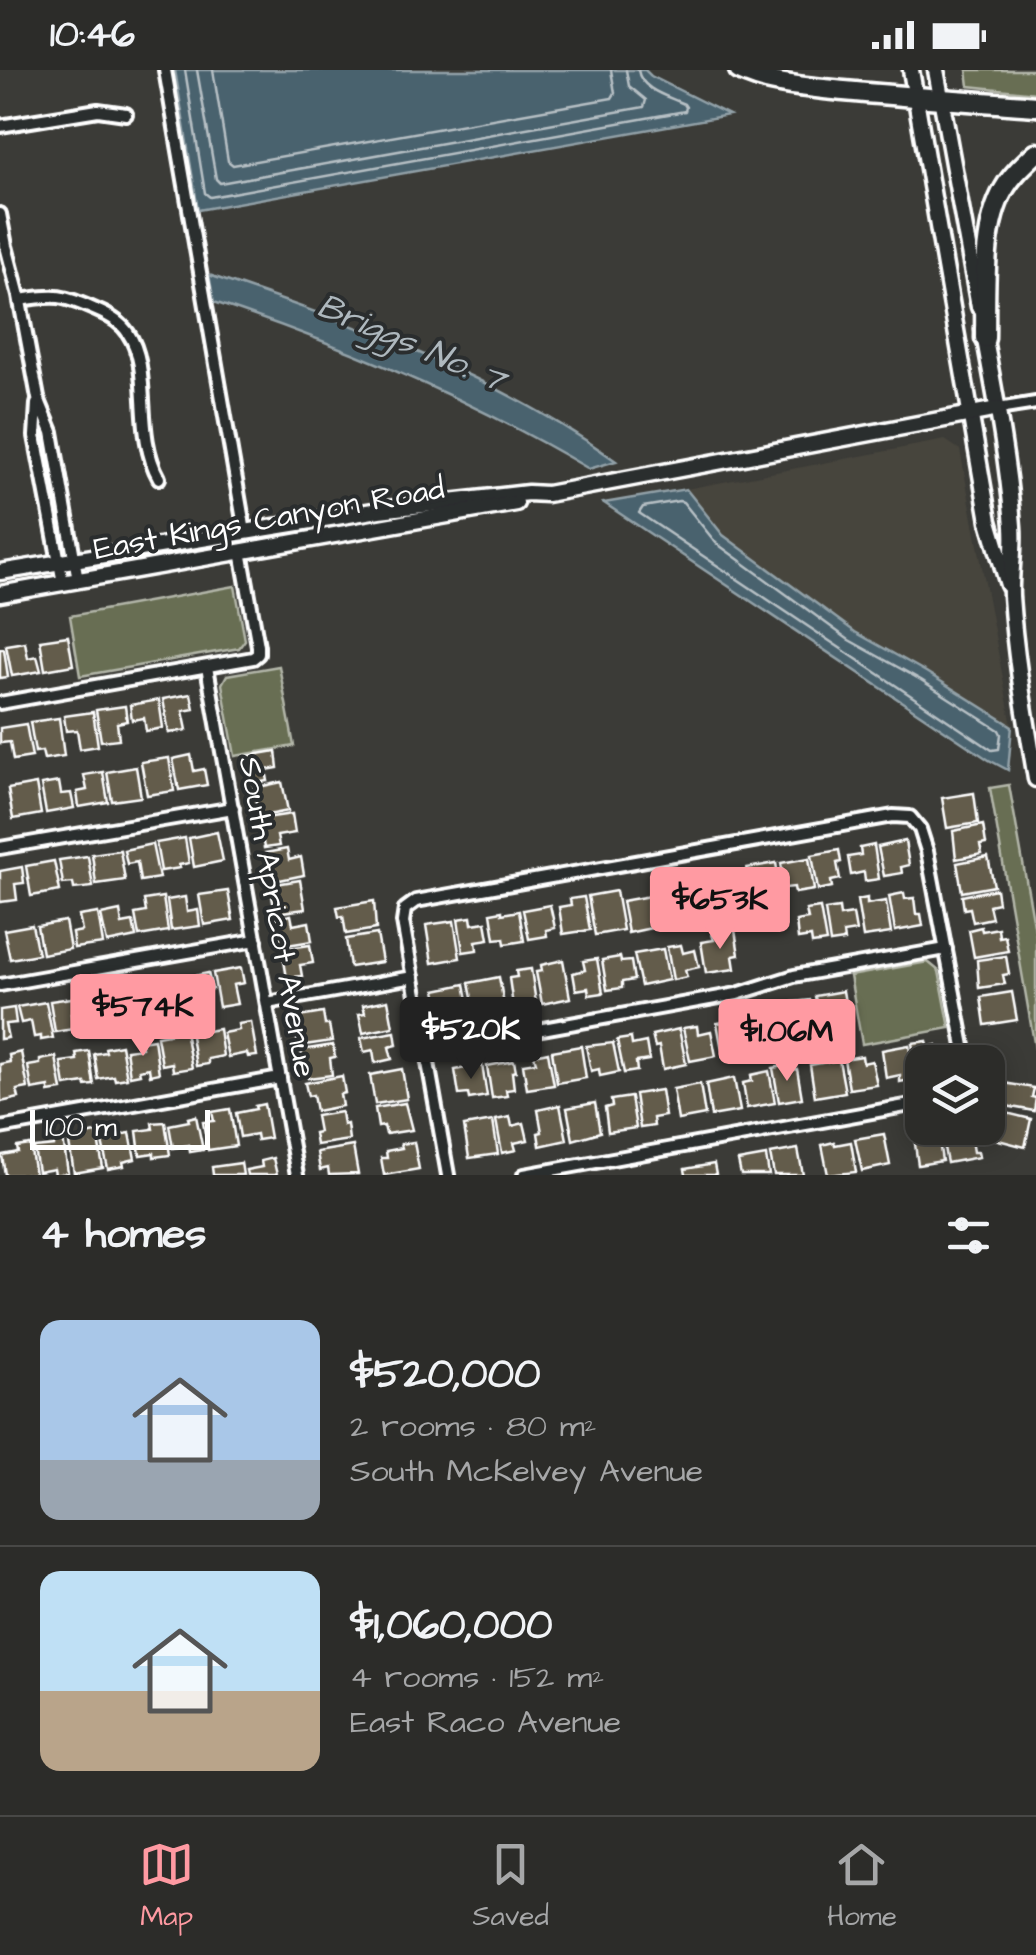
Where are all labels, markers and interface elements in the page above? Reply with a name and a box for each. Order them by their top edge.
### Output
text: 10:46 [50,9,135,61]
water label: Briggs No. 7 [309,282,516,407]
street label: East Kings Canyon Road [90,466,448,572]
street label: South Apricot Avenue [227,753,327,1081]
pin: $653K [650,867,790,952]
text: $653K [672,877,768,922]
pin: $574K [73,974,213,1059]
text: $574K [92,984,194,1029]
pin: $520K [401,997,541,1082]
pin: $1.06M [706,999,868,1084]
text: $520K [422,1007,520,1052]
text: $1.06M [740,1009,834,1054]
map controls [905,1045,1005,1145]
button: layers [905,1045,1005,1145]
scale bar [30,1105,210,1150]
text: 100 m [45,1108,117,1147]
text: 4 homes [40,1206,206,1264]
icon: filters [941,1208,996,1263]
text: $520,000 [350,1346,541,1404]
icon: home [120,1360,240,1480]
text: 2 rooms · 80 m² [350,1404,597,1449]
text: South McKelvey Avenue [350,1449,703,1494]
text: $1,060,000 [350,1597,553,1655]
icon: home [120,1611,240,1731]
text: 4 rooms · 152 m² [350,1655,604,1700]
text: East Raco Avenue [350,1700,621,1745]
tab: Map [139,1837,194,1936]
tab: Saved [473,1837,549,1936]
tab: Home [827,1837,897,1936]

